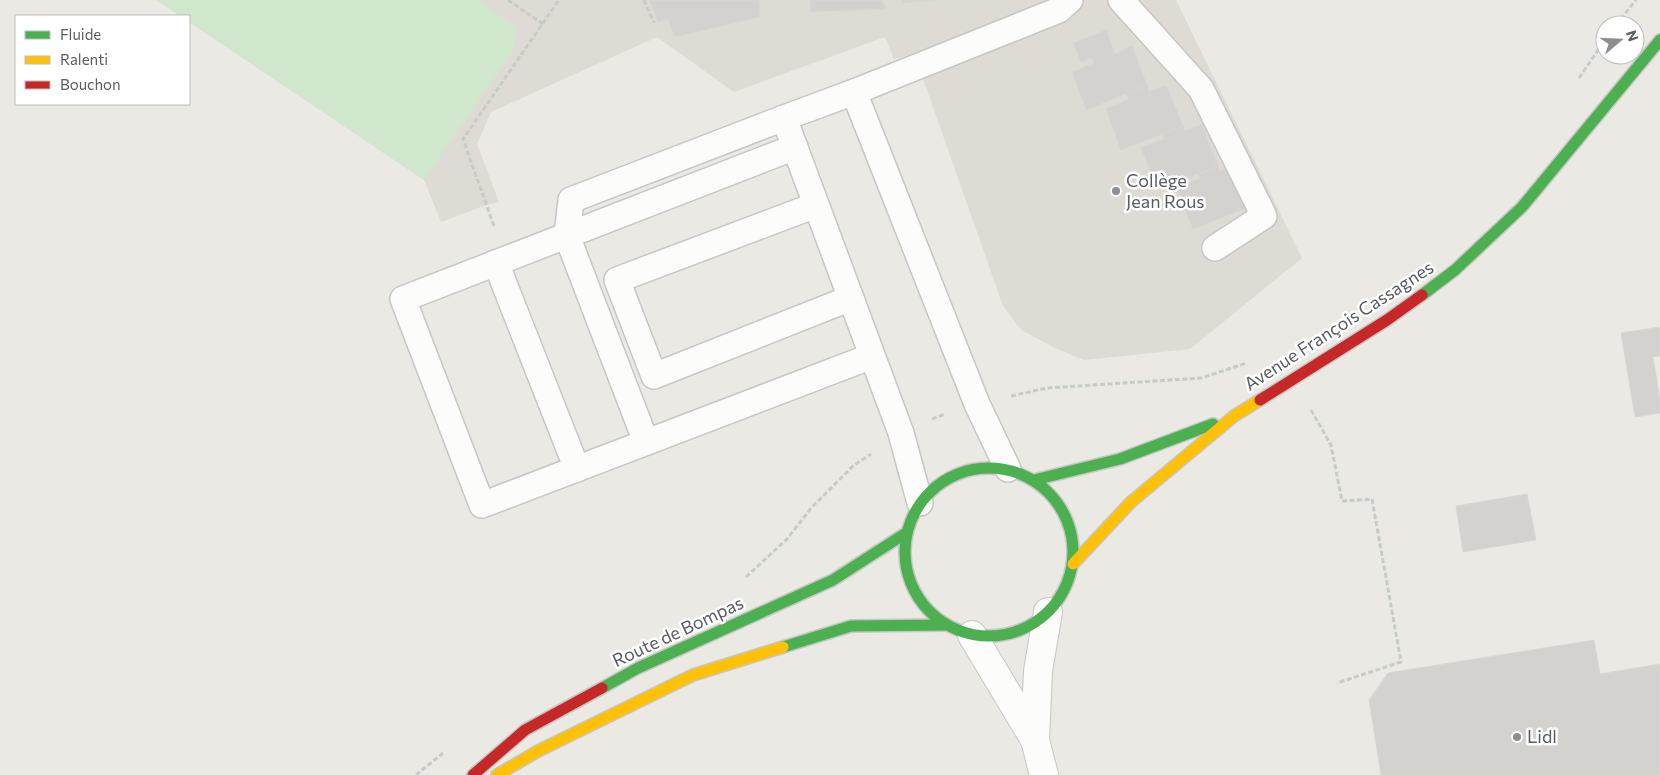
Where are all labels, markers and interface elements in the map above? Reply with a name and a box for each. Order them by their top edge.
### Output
legend [15,15,190,105]
north arrow [1595,15,1645,65]
text: Fluide [60,25,101,43]
text: N [1623,28,1643,43]
text: Ralenti [60,50,108,68]
text: Bouchon [60,75,121,93]
place label: Collège Jean Rous [1126,169,1204,212]
marker: Collège Jean Rous [1110,185,1122,197]
street label: Avenue François Cassagnes [1240,256,1437,395]
street label: Route de Bompas [609,591,747,671]
place label: Lidl [1527,725,1557,747]
marker: Lidl [1511,731,1523,743]

